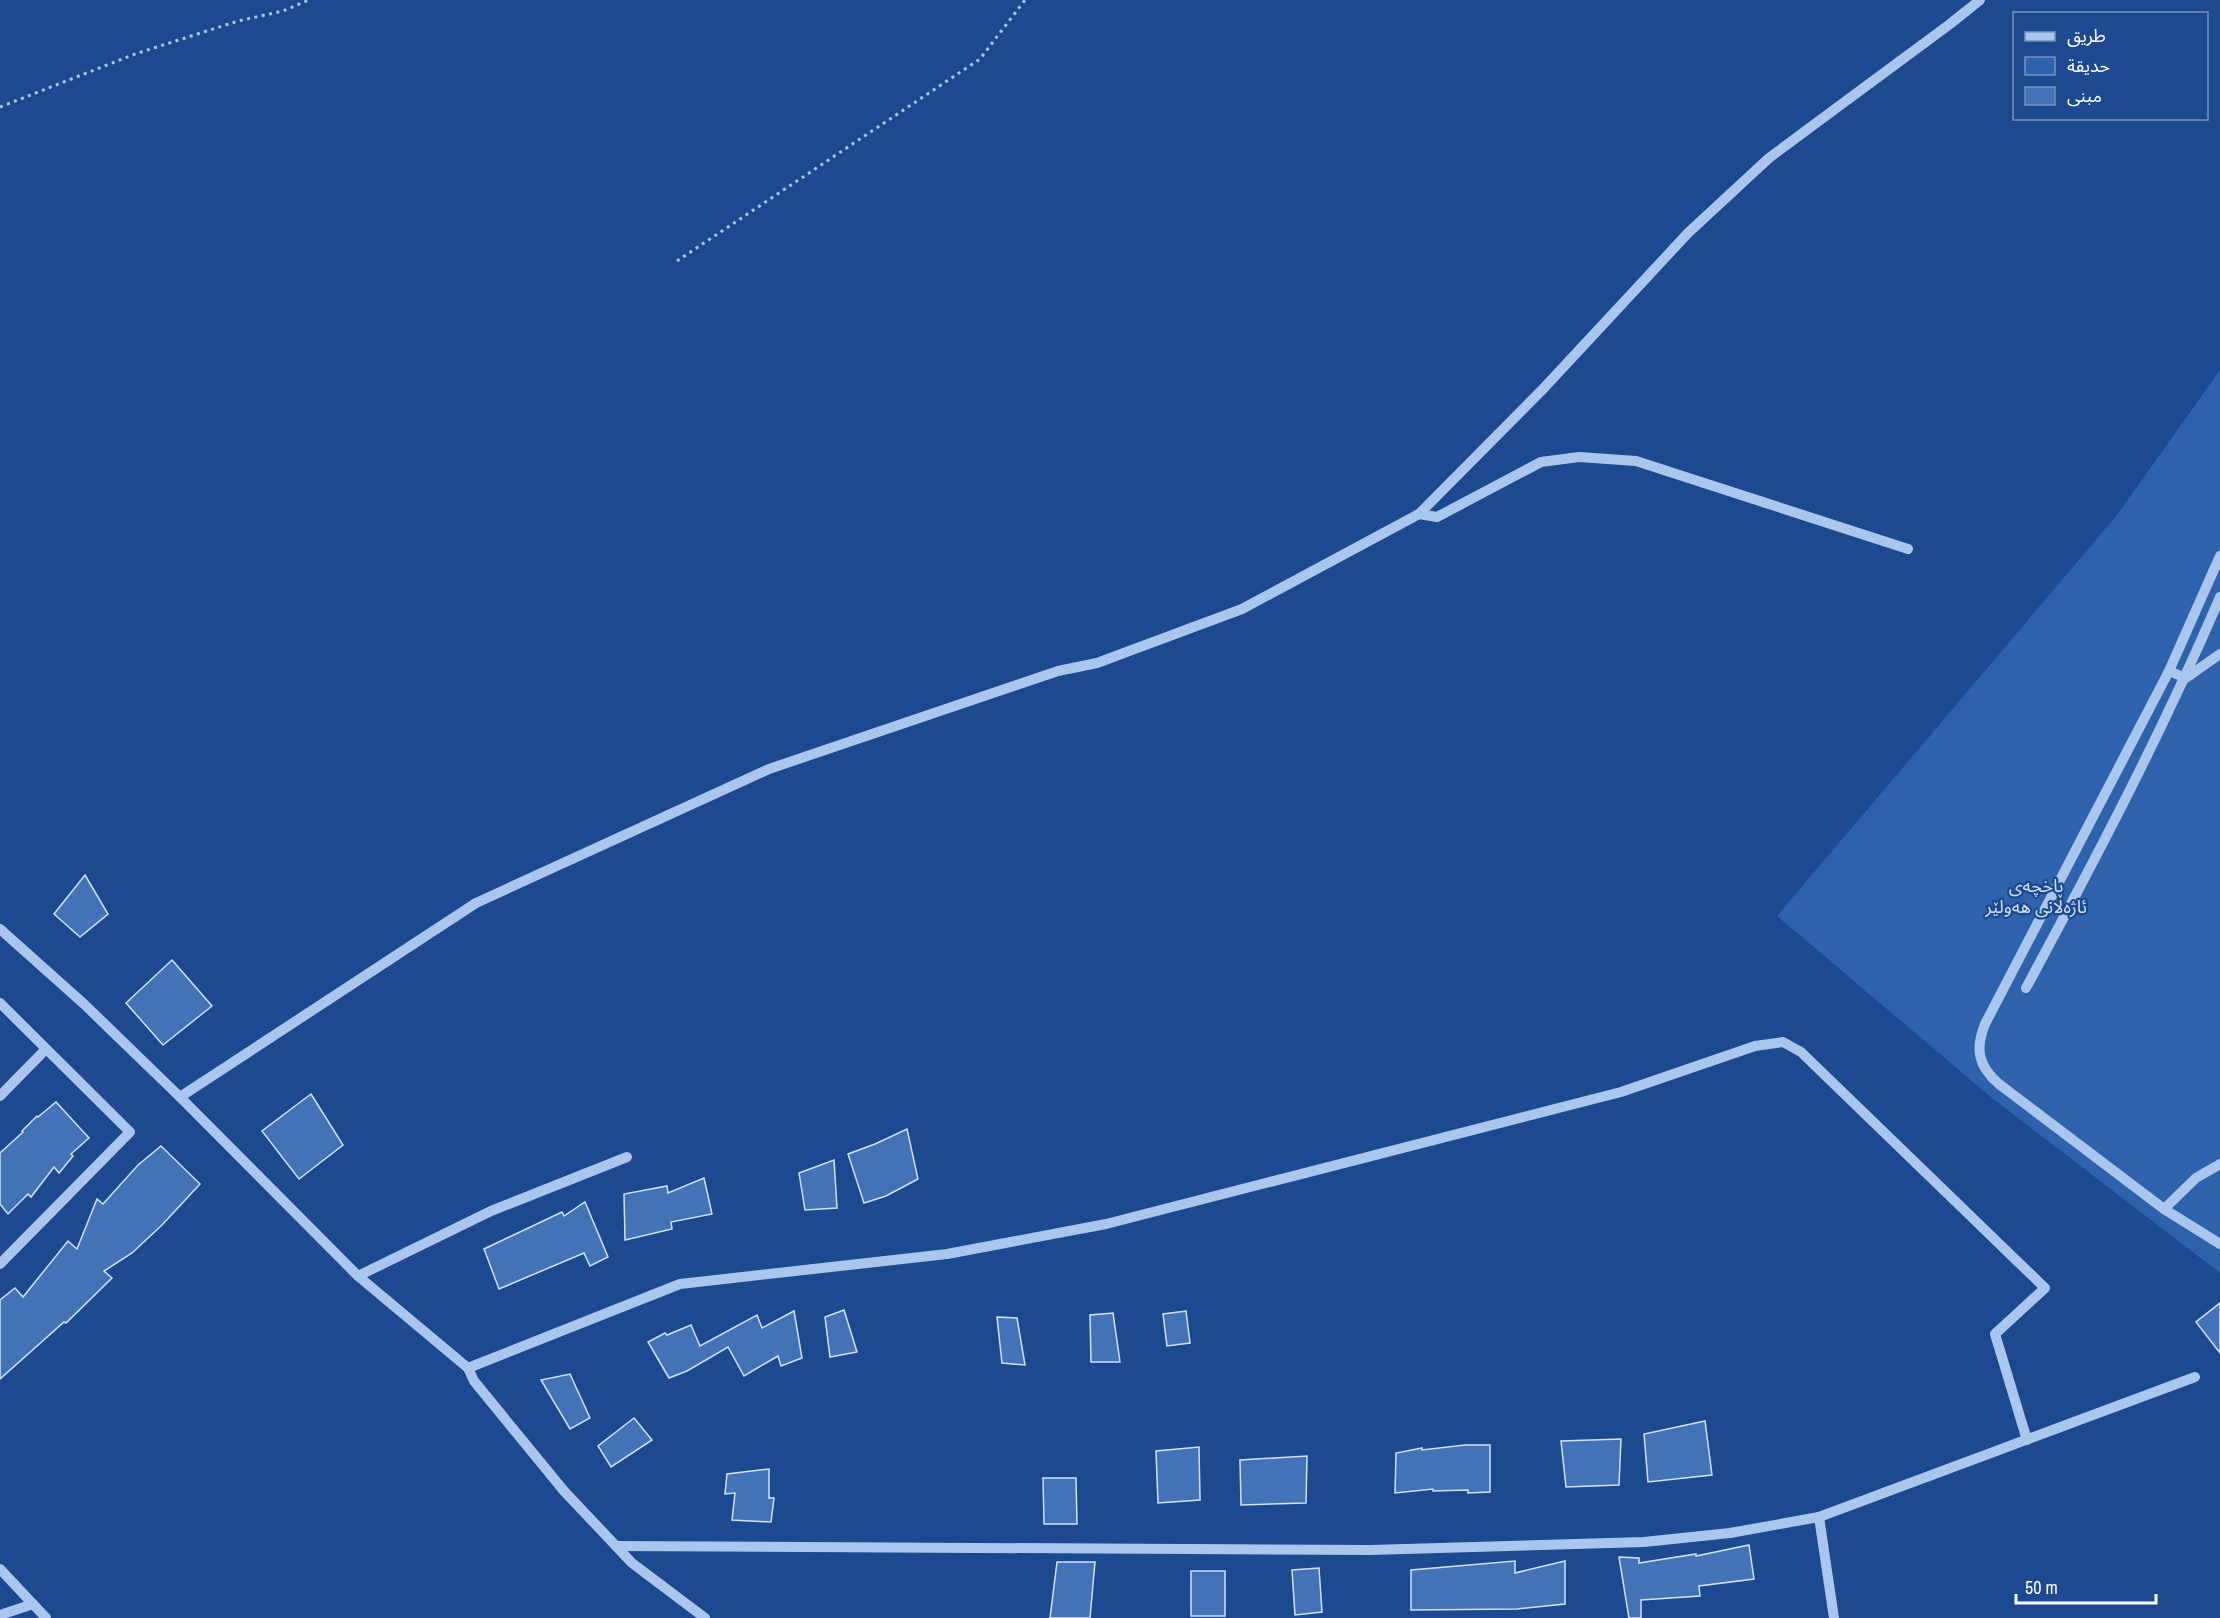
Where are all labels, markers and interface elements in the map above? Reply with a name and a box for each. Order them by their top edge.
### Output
legend [2013,12,2208,120]
text: طريق [2067,23,2106,48]
text: حديقة [2067,53,2110,78]
text: مبنى [2067,83,2102,108]
park label: باخچەی ئاژەڵانی هەولێر [1984,873,2087,919]
scale bar [2016,1567,2156,1605]
text: 50 m [2025,1575,2058,1600]

